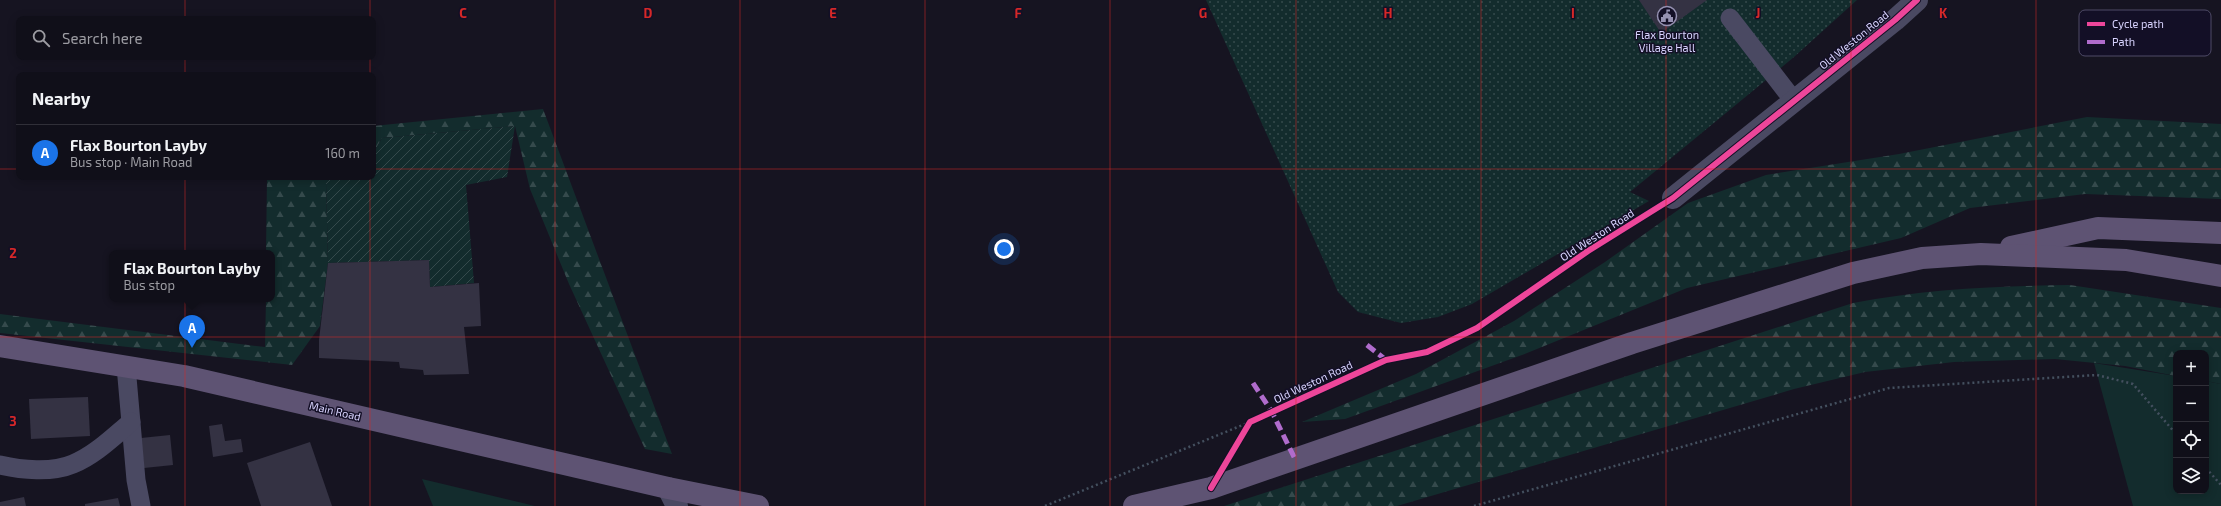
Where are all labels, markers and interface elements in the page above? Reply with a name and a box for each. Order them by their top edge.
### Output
text: C [459,5,467,21]
text: D [644,5,653,21]
text: E [829,5,837,21]
text: F [1014,5,1022,21]
text: G [1199,5,1207,21]
text: H [1384,5,1393,21]
text: I [1571,5,1575,21]
public building icon: Flax Bourton Village Hall [1656,5,1678,27]
text: J [1756,5,1760,21]
text: K [1939,5,1948,21]
street label: Old Weston Road [1816,8,1891,72]
legend [2079,10,2211,56]
search box [16,16,376,60]
text: Cycle path [2112,17,2164,30]
icon: search [30,27,52,49]
place label: Flax Bourton Village Hall [1635,28,1699,54]
text: Search here [62,29,143,47]
text: Path [2112,35,2135,48]
text: Nearby [32,88,90,108]
text: Flax Bourton Layby [70,136,207,154]
text: A [41,145,49,161]
text: 160 m [325,145,360,161]
text: Bus stop · Main Road [70,154,192,170]
street label: Old Weston Road [1557,206,1636,263]
your location [994,239,1014,259]
text: 2 [9,245,17,261]
popup [109,250,275,302]
text: Flax Bourton Layby [124,259,260,277]
text: Bus stop [124,277,175,293]
pin: A [179,315,205,348]
map controls [2173,350,2209,494]
button: + [2173,350,2209,386]
street label: Old Weston Road [1271,358,1354,406]
button: − [2173,386,2209,422]
street label: Main Road [308,398,362,423]
text: 3 [9,413,17,429]
button: locate [2173,422,2209,458]
button: layers [2173,458,2209,494]

